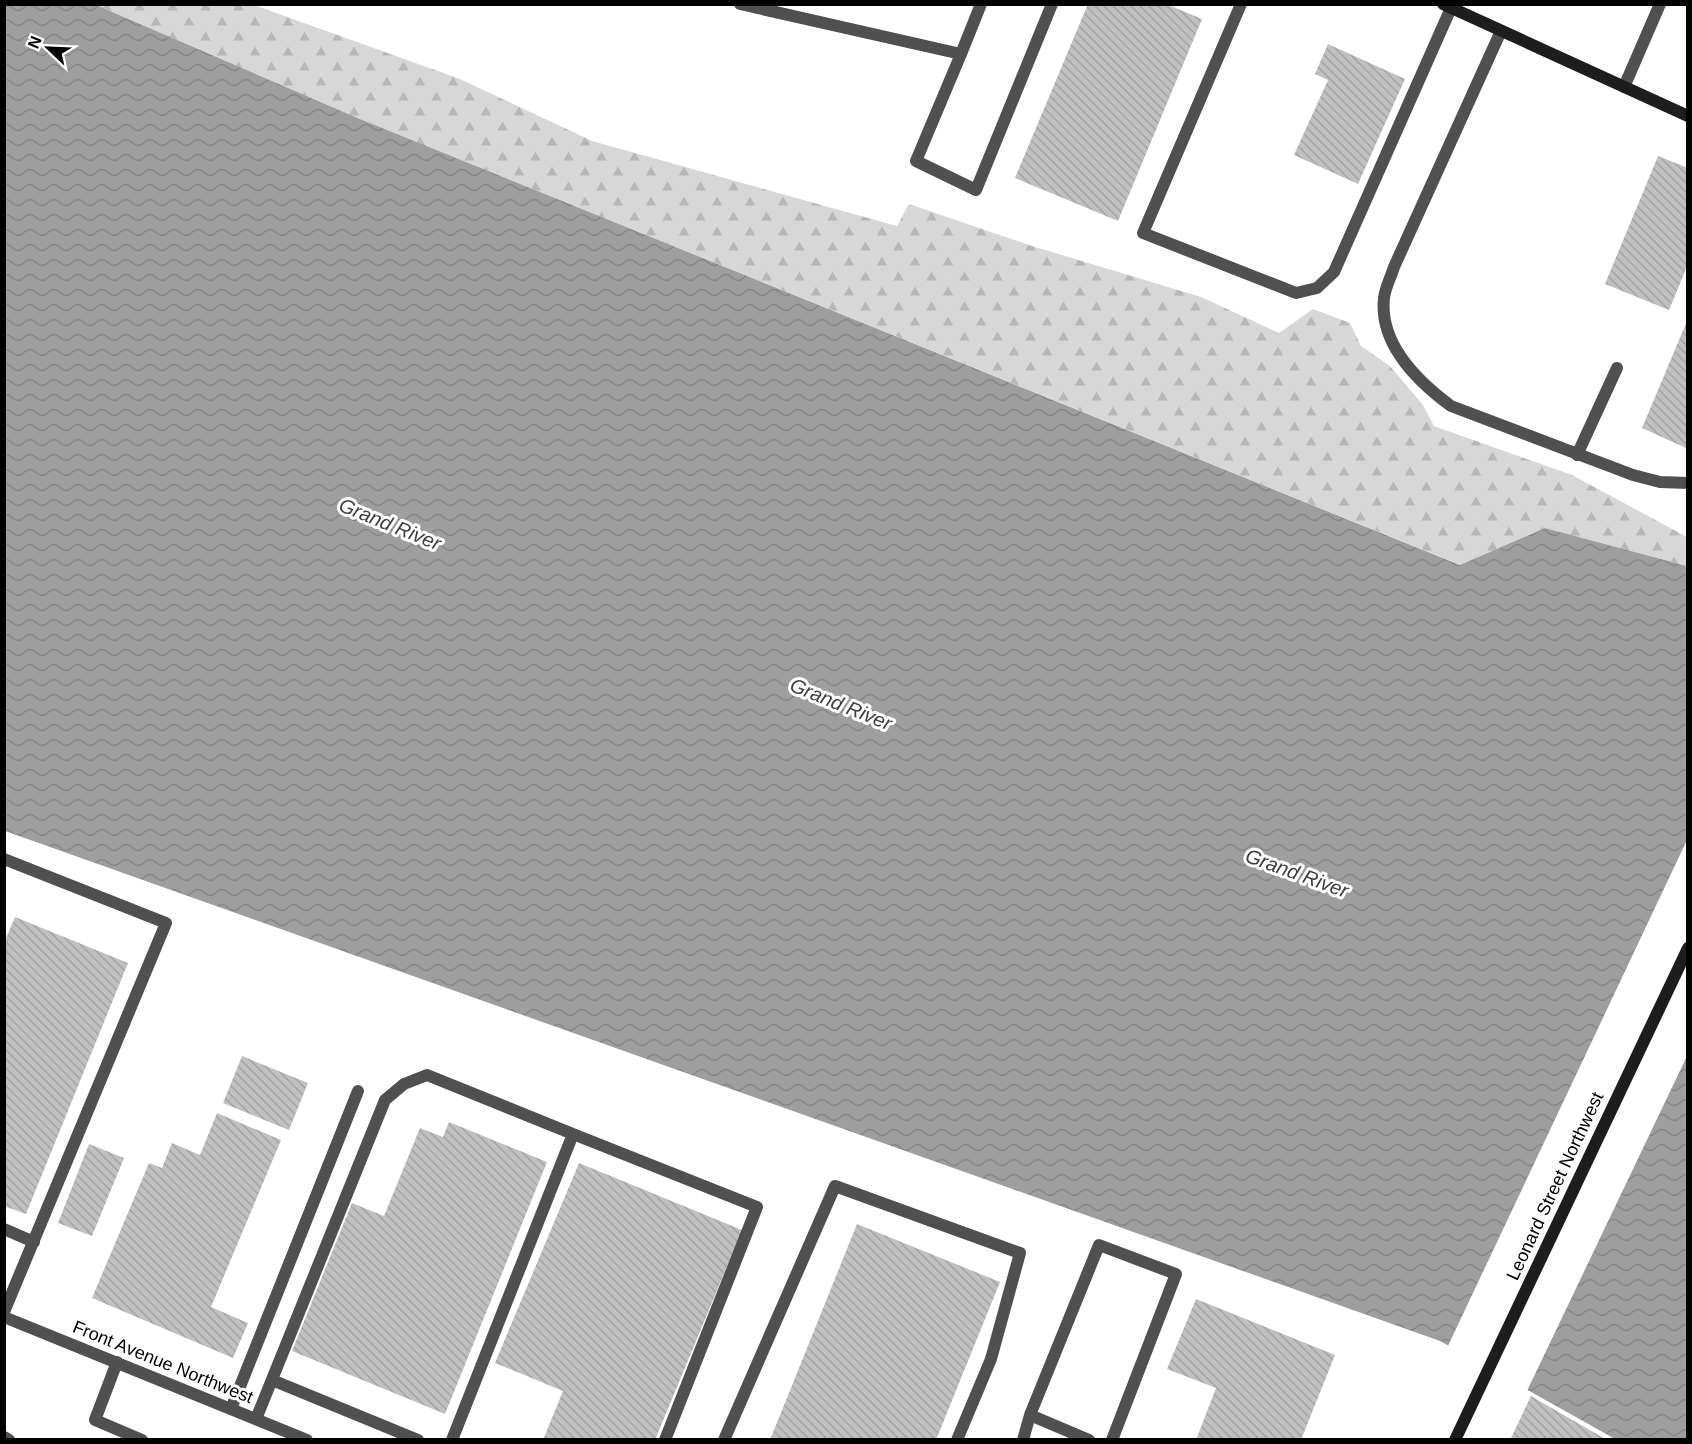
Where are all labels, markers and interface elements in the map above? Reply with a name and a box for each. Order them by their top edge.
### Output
north arrow [18,18,78,78]
text: N [25,34,45,51]
water label: Grand River [336,494,445,555]
water label: Grand River [787,674,896,735]
water label: Grand River [1243,844,1353,902]
street label: Leonard Street Northwest [1503,1089,1607,1283]
street label: Front Avenue Northwest [70,1317,256,1407]

